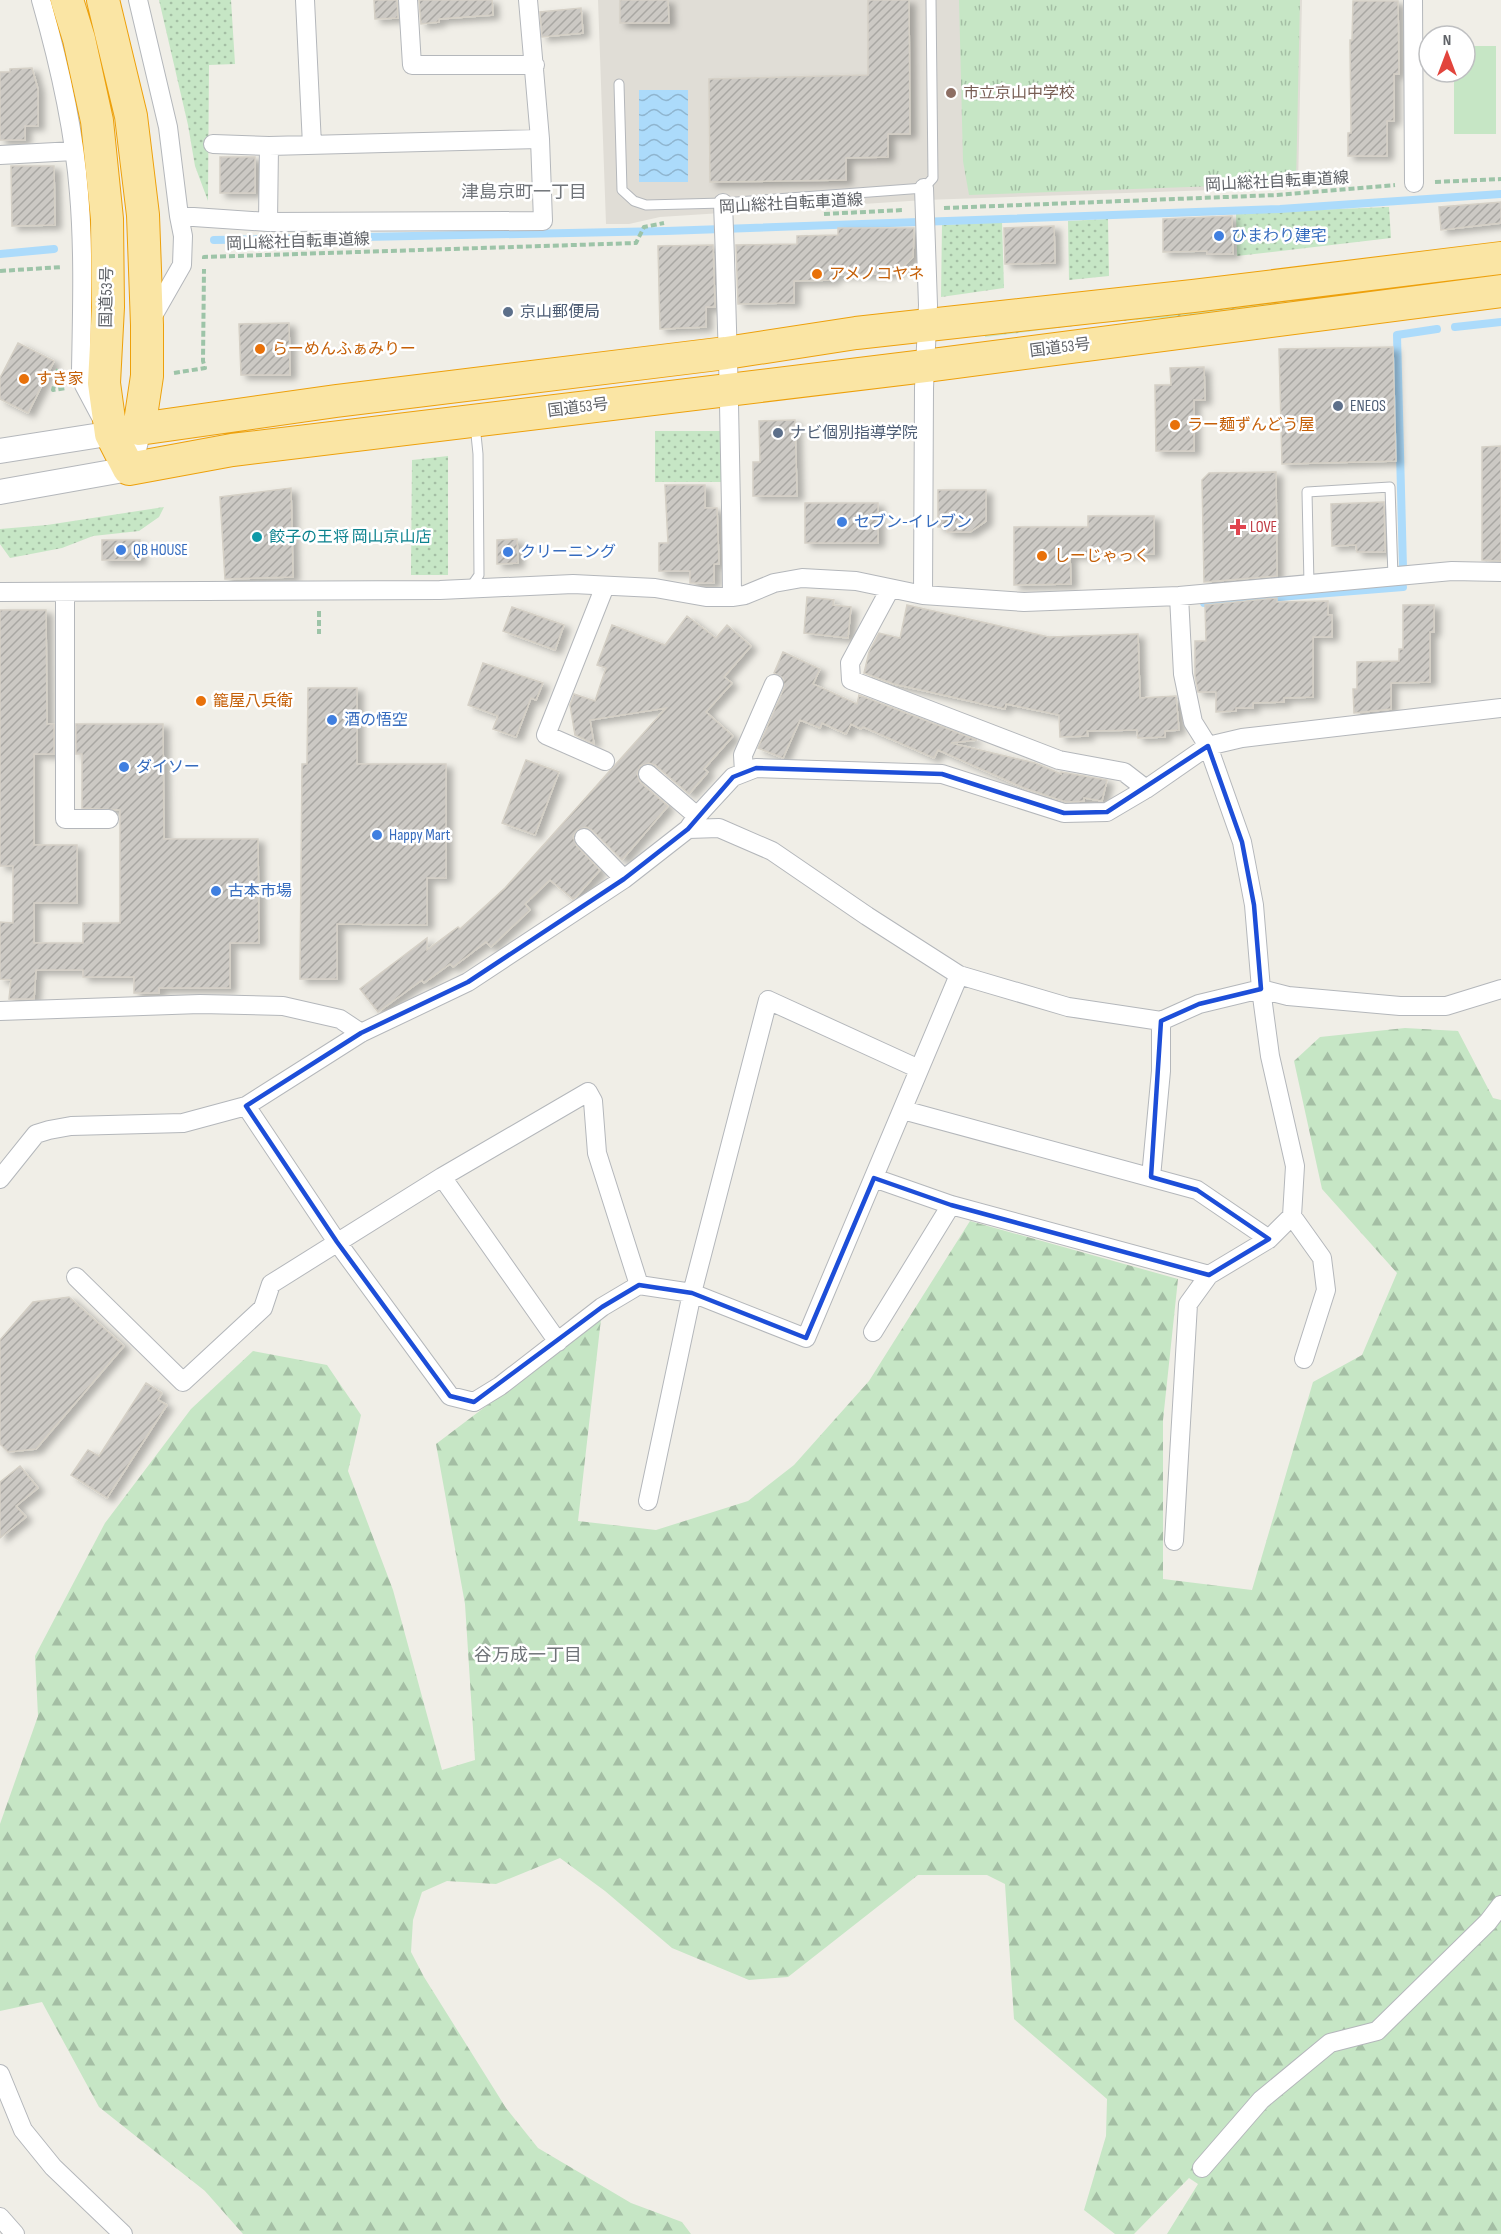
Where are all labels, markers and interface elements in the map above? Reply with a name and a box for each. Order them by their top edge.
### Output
north arrow [1417,24,1477,84]
text: N [1443,31,1451,50]
place label: 市立京山中学校 [963,84,1075,103]
marker: 市立京山中学校 [944,86,958,100]
street label: 岡山総社自転車道線 [1205,169,1349,195]
district label: 津島京町一丁目 [461,182,587,203]
street label: 岡山総社自転車道線 [719,191,863,217]
place label: ひまわり建宅 [1231,227,1327,246]
marker: ひまわり建宅 [1212,229,1226,243]
street label: 岡山総社自転車道線 [226,230,370,254]
place label: アメノコヤネ [829,265,924,284]
street label: 国道53号 [97,266,117,328]
marker: アメノコヤネ [810,267,824,281]
place label: 京山郵便局 [520,303,600,322]
marker: 京山郵便局 [501,305,515,319]
street label: 国道53号 [1029,335,1091,361]
place label: らーめんふぁみりー [272,340,416,359]
marker: らーめんふぁみりー [253,342,267,356]
place label: すき家 [36,370,84,389]
marker: すき家 [17,372,31,386]
street label: 国道53号 [547,395,609,421]
place label: ENEOS [1350,397,1386,416]
marker: ENEOS [1331,399,1345,413]
place label: ラー麺ずんどう屋 [1187,416,1315,435]
marker: ラー麺ずんどう屋 [1168,418,1182,432]
place label: ナビ個別指導学院 [790,424,918,443]
marker: ナビ個別指導学院 [771,426,785,440]
place label: セブン-イレブン [854,513,972,532]
marker: セブン-イレブン [835,515,849,529]
place label: LOVE [1250,518,1277,537]
marker: LOVE [1231,520,1245,534]
place label: 餃子の王将 岡山京山店 [269,528,432,547]
marker: 餃子の王将 岡山京山店 [250,530,264,544]
place label: QB HOUSE [133,541,188,560]
marker: QB HOUSE [114,543,128,557]
place label: クリーニング [520,543,616,562]
marker: クリーニング [501,545,515,559]
place label: しーじゃっく [1054,547,1150,566]
marker: しーじゃっく [1035,549,1049,563]
place label: 籠屋八兵衛 [213,692,293,711]
marker: 籠屋八兵衛 [194,694,208,708]
place label: 酒の悟空 [344,711,408,730]
marker: 酒の悟空 [325,713,339,727]
place label: ダイソー [136,758,200,777]
marker: ダイソー [117,760,131,774]
place label: Happy Mart [389,826,451,845]
marker: Happy Mart [370,828,384,842]
place label: 古本市場 [228,882,292,901]
marker: 古本市場 [209,884,223,898]
district label: 谷万成一丁目 [474,1645,582,1666]

